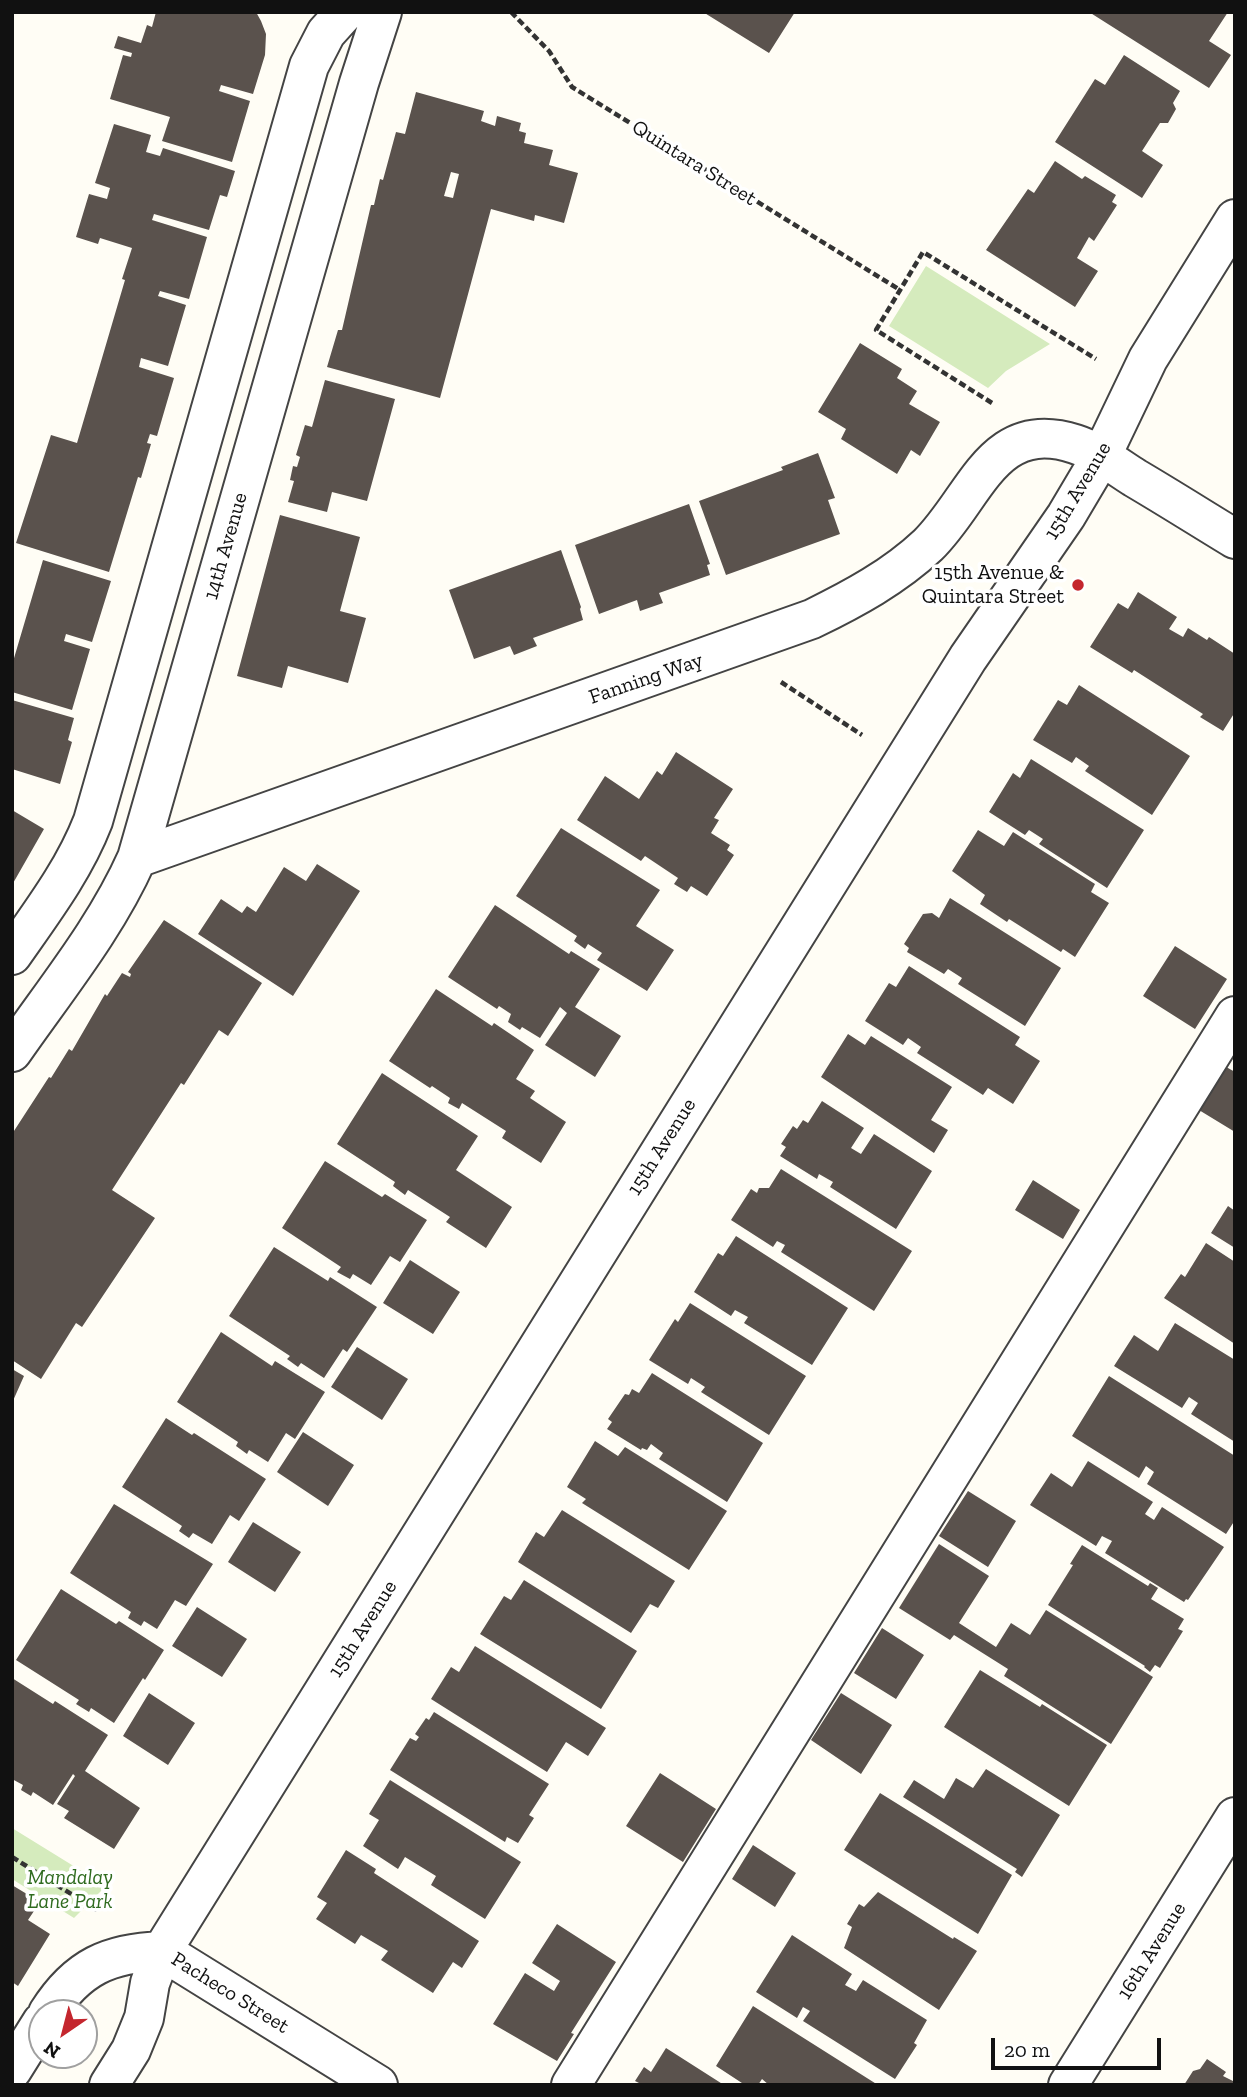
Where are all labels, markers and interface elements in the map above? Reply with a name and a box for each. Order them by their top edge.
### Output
street label: Quintara Street [627,115,761,211]
street label: 15th Avenue [1039,438,1117,544]
street label: 14th Avenue [199,490,253,602]
place label: 15th Avenue & Quintara Street [922,560,1064,610]
marker: 15th Avenue & Quintara Street [1070,577,1086,593]
street label: Fanning Way [586,648,706,710]
street label: 15th Avenue [622,1094,702,1200]
street label: 15th Avenue [323,1576,403,1682]
park label: Mandalay Lane Park [27,1865,113,1915]
street label: 16th Avenue [1112,1898,1192,2004]
street label: Pacheco Street [167,1947,293,2039]
north arrow [28,1999,98,2069]
scale bar [995,2024,1165,2068]
text: N [39,2036,64,2064]
text: 20 m [1004,2037,1050,2062]

